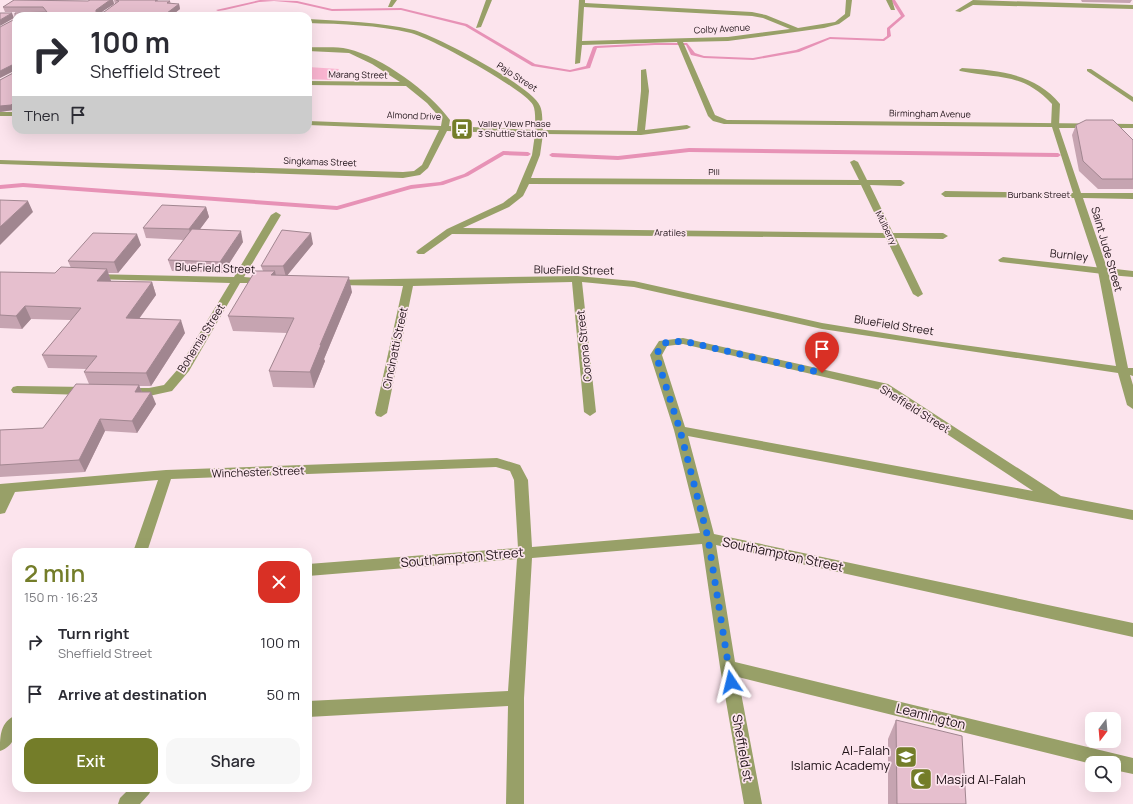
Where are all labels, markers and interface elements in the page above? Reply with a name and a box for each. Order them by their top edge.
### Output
street label: Colby Avenue [694,21,750,36]
text: 100 m [90,23,170,61]
icon: right [24,28,76,80]
text: Sheffield Street [90,59,221,83]
street label: Pajo Street [494,59,540,95]
street label: Marang Street [328,67,388,82]
icon: arrive [67,104,89,126]
text: Then [24,105,59,126]
street label: Birmingham Avenue [889,106,971,121]
street label: Almond Drive [387,108,441,123]
bus stop icon: Valley View Phase 3 Shuttle Station [449,116,475,142]
place label: Valley View Phase 3 Shuttle Station [478,117,551,140]
street label: Singkamas Street [283,154,357,169]
street label: Pili [708,165,720,178]
street label: Burbank Street [1008,188,1071,201]
street label: Saint Jude Street [1088,205,1127,293]
street label: Mulberry [873,208,900,247]
street label: Aratiles [654,226,686,239]
street label: Burnley [1049,245,1089,264]
street label: BlueField Street [175,259,255,276]
street label: BlueField Street [534,261,614,278]
street label: Bohemia Street [173,300,228,375]
street label: Cincinatti Street [379,306,411,390]
street label: Corona Street [572,310,595,383]
street label: BlueField Street [853,311,935,338]
pin [805,332,839,373]
icon: arrive [811,338,833,360]
street label: Sheffield Street [877,381,953,436]
street label: Winchester Street [211,462,305,481]
street label: Southampton Street [721,532,845,576]
street label: Southampton Street [400,543,524,571]
text: 2 min [24,556,85,589]
button: close [258,561,300,603]
text: 150 m · 16:23 [24,588,98,606]
text: Turn right [58,623,129,644]
icon: right [24,631,46,653]
text: 100 m [260,632,300,653]
text: Sheffield Street [58,644,152,662]
position arrow [710,661,752,703]
icon: arrive [24,683,46,705]
text: Arrive at destination [58,684,207,705]
text: 50 m [266,684,300,705]
street label: Leamington [894,699,968,733]
north arrow [1085,712,1121,748]
map controls [1085,712,1121,792]
street label: Sheffield st [728,713,758,783]
button: Exit [24,738,158,784]
button: Share [166,738,300,784]
place label: Al-Falah Islamic Academy [791,741,890,774]
school or university icon: Al-Falah Islamic Academy [893,744,919,770]
button: search [1085,756,1121,792]
mosque icon: Masjid Al-Falah [908,766,934,792]
place label: Masjid Al-Falah [936,770,1026,788]

